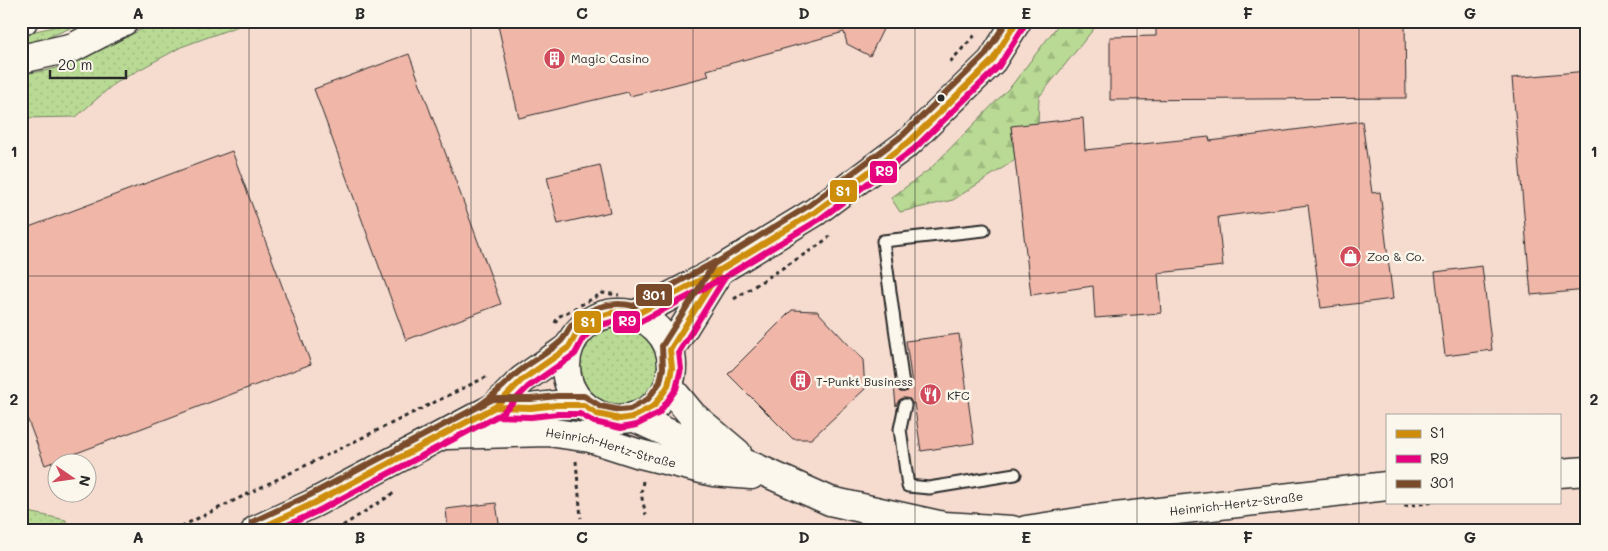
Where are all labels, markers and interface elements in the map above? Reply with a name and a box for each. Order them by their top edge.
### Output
text: A [132,2,144,23]
text: B [355,2,365,23]
text: C [576,2,588,23]
text: D [798,2,810,23]
text: E [1021,2,1031,23]
text: F [1243,2,1253,23]
text: G [1464,2,1476,23]
building icon: Magic Casino [543,46,567,70]
scale bar [50,48,126,80]
place label: Magic Casino [571,50,649,66]
text: 20 m [58,54,92,74]
unlabelled marker [936,93,946,103]
text: 1 [10,140,18,161]
text: 1 [1590,140,1598,161]
line badge: R9 [869,160,898,184]
text: R9 [875,161,894,180]
line badge: S1 [829,179,858,203]
text: S1 [836,181,850,200]
shop icon: Zoo & Co. [1339,244,1363,268]
place label: Zoo & Co. [1367,248,1425,264]
line badge: 301 [635,283,673,307]
text: 301 [642,285,666,304]
line badge: S1 [573,310,602,334]
line badge: R9 [612,310,641,334]
text: R9 [618,311,637,330]
text: S1 [581,312,595,331]
building icon: T-Punkt Business [788,369,812,393]
place label: T-Punkt Business [816,373,913,389]
restaurant icon: KFC [919,383,943,407]
place label: KFC [947,387,970,403]
text: 2 [10,388,19,409]
text: 2 [1590,388,1599,409]
legend [1386,414,1560,504]
text: S1 [1430,422,1445,442]
street label: Heinrich-Hertz-Straße [545,424,678,471]
text: R9 [1430,448,1449,468]
north arrow [48,454,98,504]
text: 301 [1430,472,1455,492]
text: N [75,474,96,488]
street label: Heinrich-Hertz-Straße [1168,488,1304,519]
text: A [132,526,144,547]
text: B [355,526,365,547]
text: C [576,526,588,547]
text: D [798,526,810,547]
text: E [1021,526,1031,547]
text: F [1243,526,1253,547]
text: G [1464,526,1476,547]

